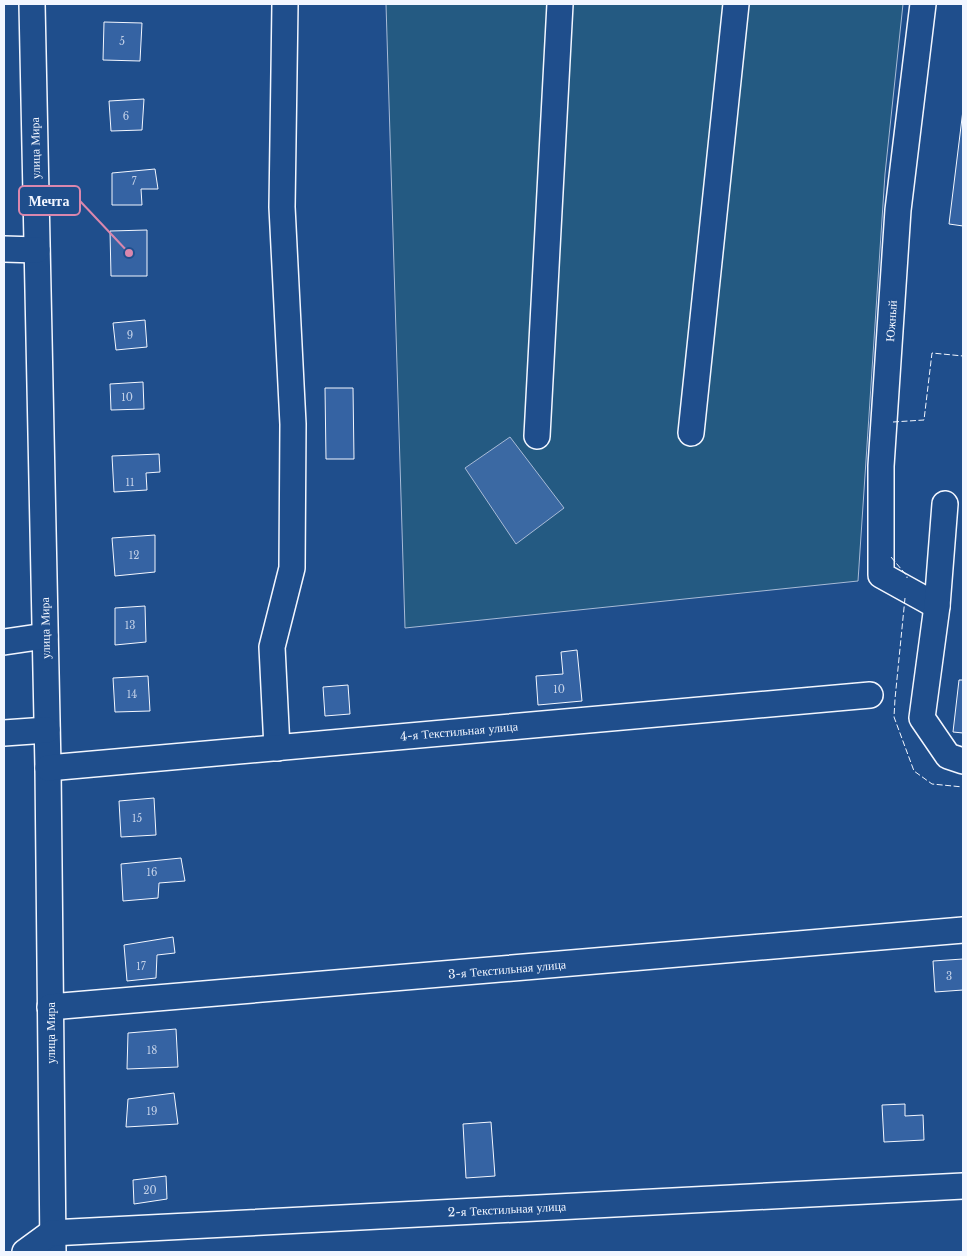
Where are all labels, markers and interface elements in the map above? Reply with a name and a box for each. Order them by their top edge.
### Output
house number: 5 [119,35,125,48]
house number: 6 [123,110,129,123]
street label: улица Мира [27,116,43,179]
house number: 7 [131,175,137,188]
callout: Мечта [19,186,80,215]
text: Мечта [29,192,69,210]
street label: Южный [882,299,900,342]
house number: 9 [127,329,133,342]
house number: 10 [121,391,133,404]
house number: 11 [126,476,134,489]
house number: 12 [129,549,139,562]
street label: улица Мира [37,596,53,659]
house number: 13 [125,619,135,632]
house number: 10 [553,683,565,696]
house number: 14 [127,688,137,701]
street label: 4-я Текстильная улица [400,718,519,744]
house number: 15 [132,812,142,825]
house number: 16 [147,866,157,879]
street label: 3-я Текстильная улица [447,956,567,982]
house number: 17 [136,960,147,973]
house number: 3 [946,970,952,983]
street label: улица Мира [43,1002,58,1064]
house number: 18 [147,1044,157,1057]
house number: 19 [147,1105,157,1118]
house number: 20 [143,1184,157,1197]
street label: 2-я Текстильная улица [447,1198,567,1220]

